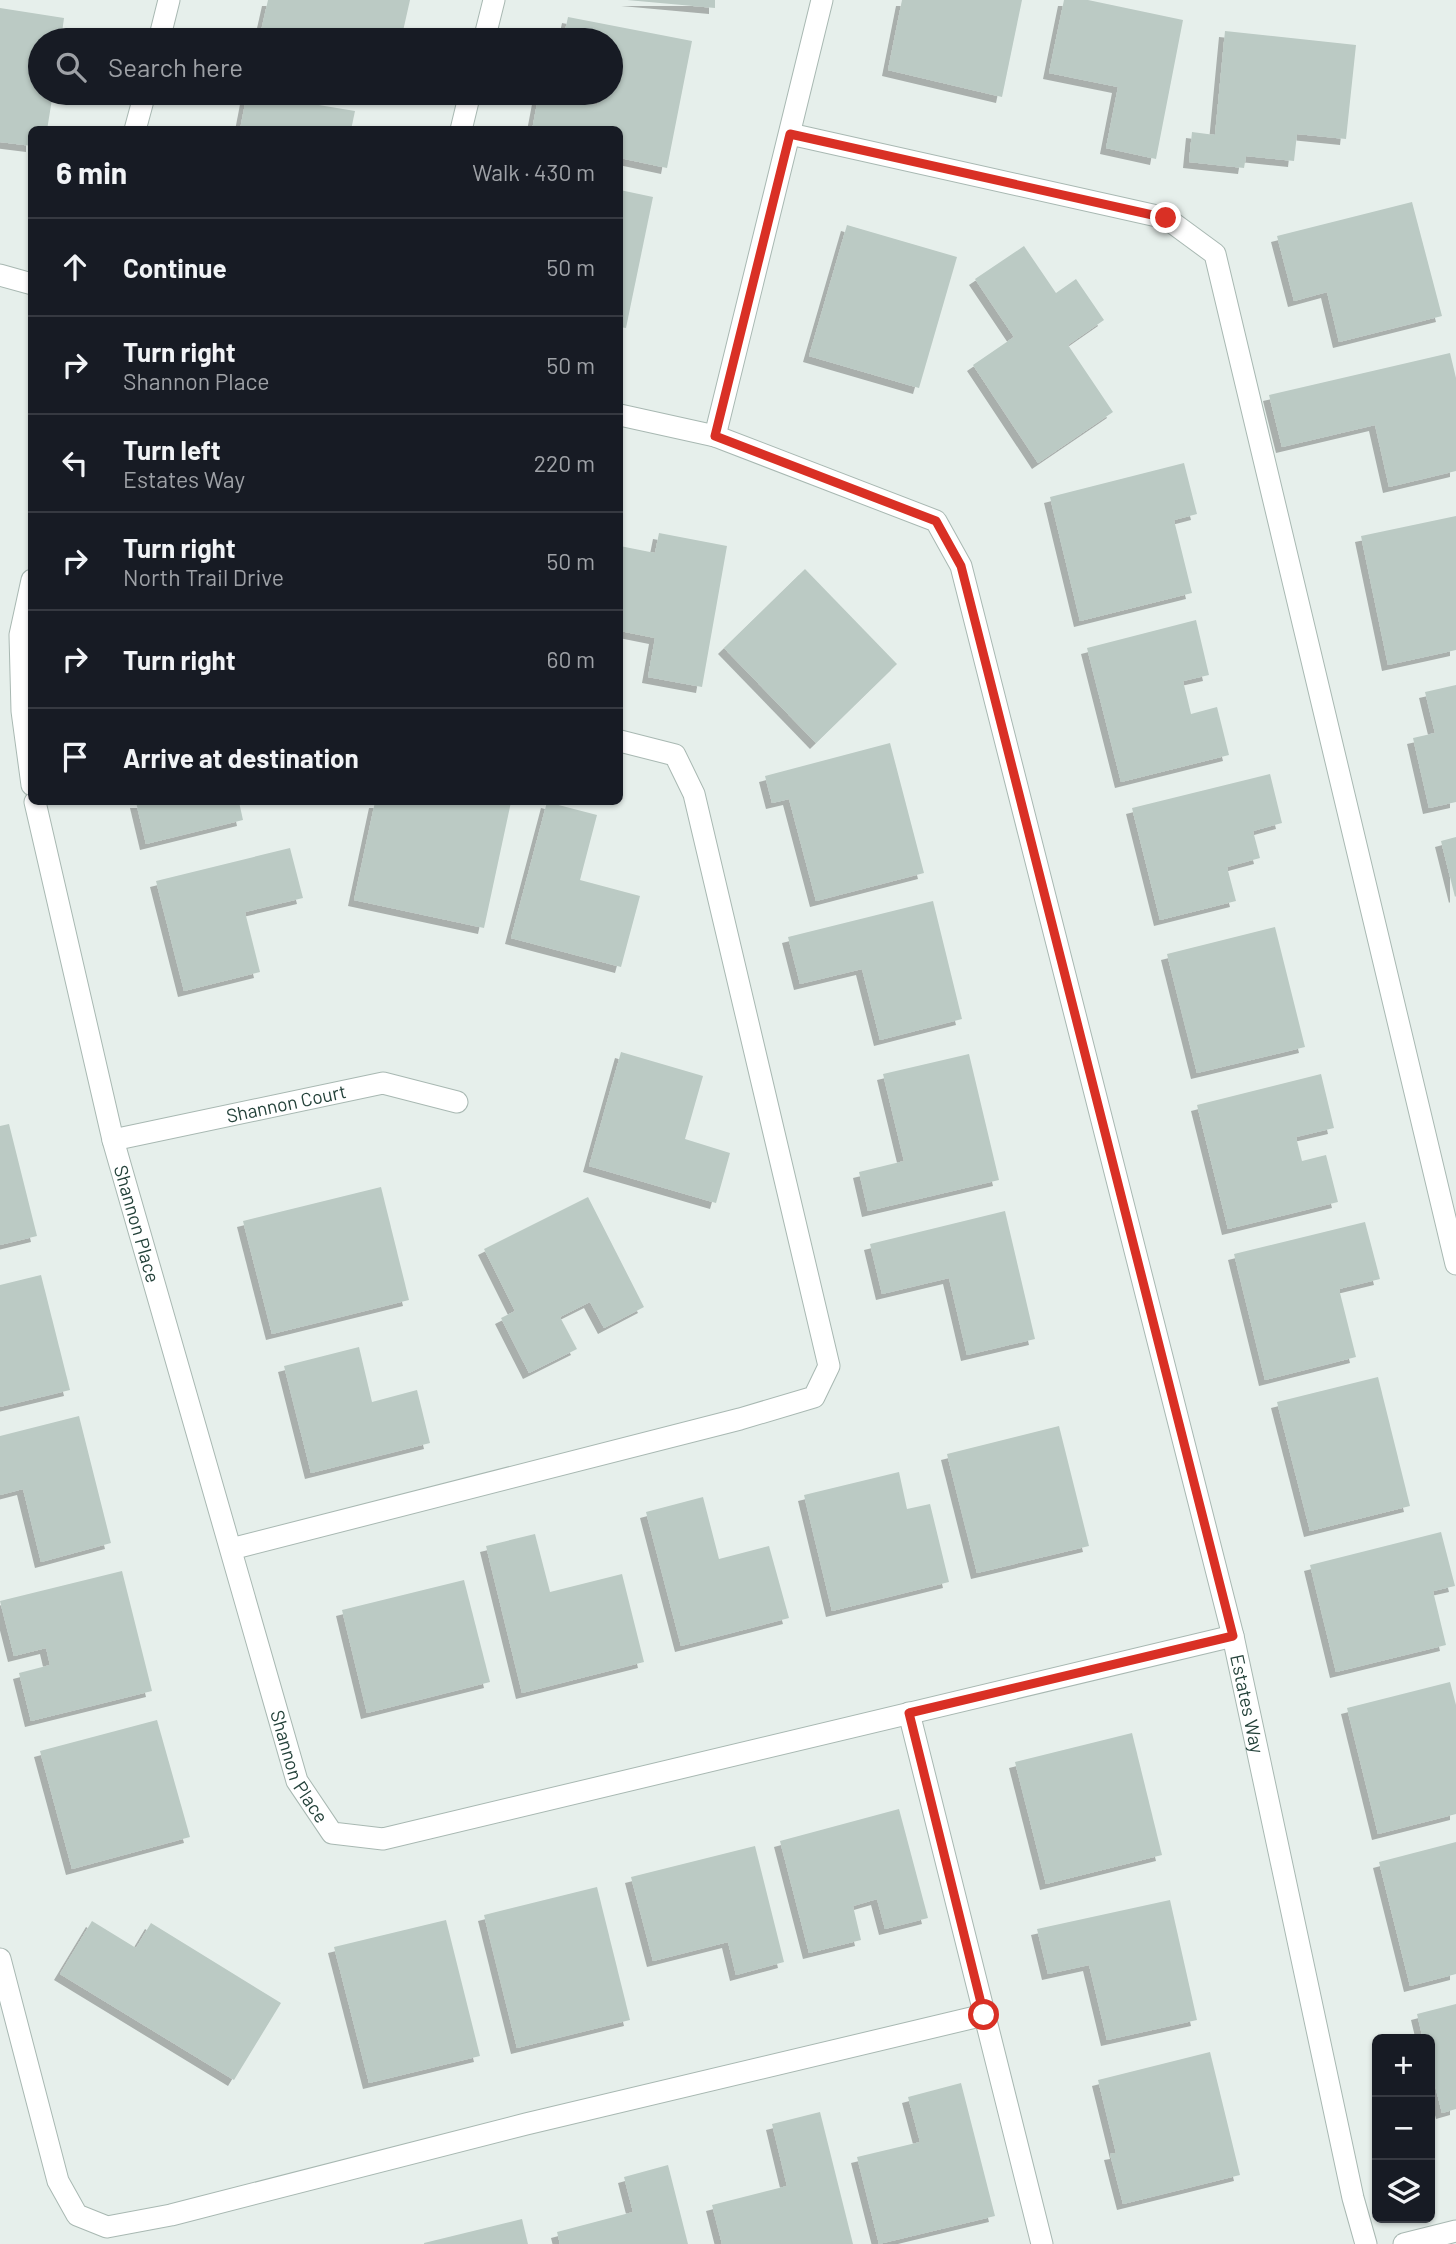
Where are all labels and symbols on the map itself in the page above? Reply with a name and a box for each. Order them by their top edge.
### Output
route end [1150,202,1181,233]
street label: Shannon Court [224,1079,348,1127]
street label: Shannon Place [110,1162,165,1285]
street label: Estates Way [1226,1652,1270,1756]
street label: Shannon Place [266,1707,334,1827]
route start [968,1999,999,2030]

